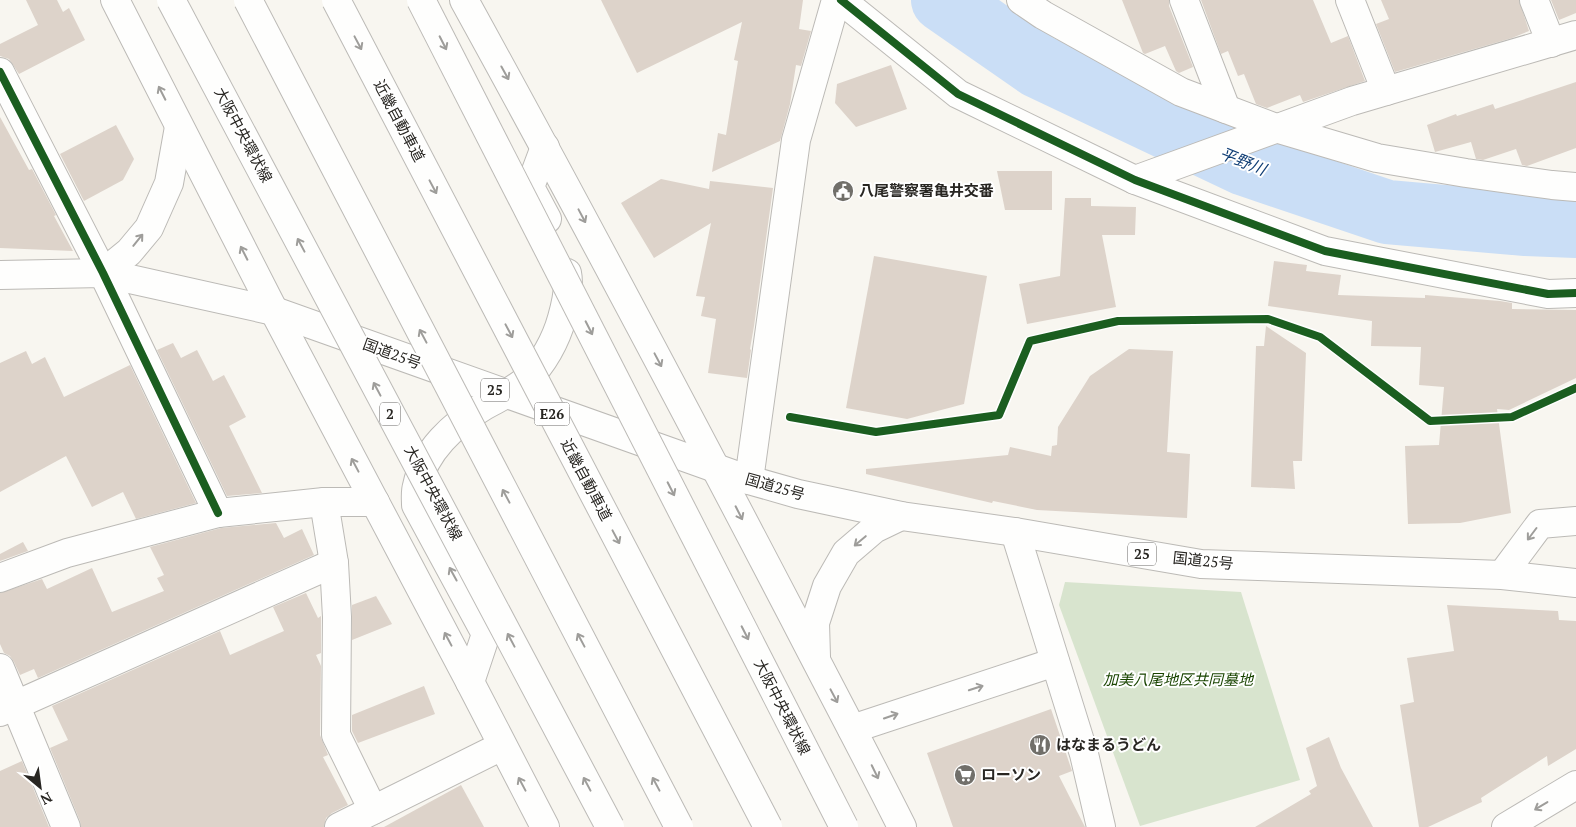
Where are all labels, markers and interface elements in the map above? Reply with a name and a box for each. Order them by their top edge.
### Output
one-way arrow [354,35,363,50]
one-way arrow [438,36,448,51]
one-way arrow [500,66,510,80]
street label: 近畿自動車道 [370,76,430,165]
street label: 大阪中央環状線 [210,83,277,186]
one-way arrow [157,85,167,100]
water label: 平野川 [1217,142,1271,181]
one-way arrow [429,179,439,194]
public building icon: 八尾警察署亀井交番 [831,179,855,203]
place label: 八尾警察署亀井交番 [859,180,994,200]
one-way arrow [577,209,587,224]
one-way arrow [133,234,144,247]
one-way arrow [296,238,305,253]
one-way arrow [239,245,249,260]
one-way arrow [584,321,594,336]
one-way arrow [504,324,514,339]
one-way arrow [418,329,427,344]
street label: 国道25号 [360,333,424,373]
one-way arrow [653,352,663,367]
road number: 25 [481,378,509,402]
one-way arrow [372,381,382,396]
road number: 2 [380,402,400,426]
road number: E26 [534,402,570,426]
street label: 近畿自動車道 [557,435,617,524]
street label: 大阪中央環状線 [400,441,467,544]
one-way arrow [350,458,360,473]
street label: 国道25号 [743,468,807,504]
one-way arrow [666,481,676,496]
one-way arrow [501,488,511,503]
one-way arrow [734,505,744,520]
one-way arrow [1527,527,1538,540]
one-way arrow [611,530,621,545]
one-way arrow [853,536,866,547]
road number: 25 [1128,542,1156,566]
street label: 国道25号 [1172,547,1234,573]
one-way arrow [448,567,458,582]
one-way arrow [740,626,750,641]
one-way arrow [443,632,453,647]
one-way arrow [576,632,586,647]
one-way arrow [506,633,516,648]
street label: 大阪中央環状線 [750,655,816,758]
park label: 加美八尾地区共同墓地 [1103,669,1255,689]
one-way arrow [968,683,983,692]
one-way arrow [830,688,839,703]
one-way arrow [883,711,898,720]
restaurant icon: はなまるうどん [1028,733,1052,757]
place label: はなまるうどん [1056,734,1161,754]
north arrow [15,762,65,812]
supermarket icon: ローソン [953,763,977,787]
place label: ローソン [981,764,1041,784]
one-way arrow [870,765,880,780]
one-way arrow [517,777,526,792]
one-way arrow [582,777,591,792]
one-way arrow [651,777,660,792]
text: N [37,788,56,810]
one-way arrow [1533,801,1548,811]

